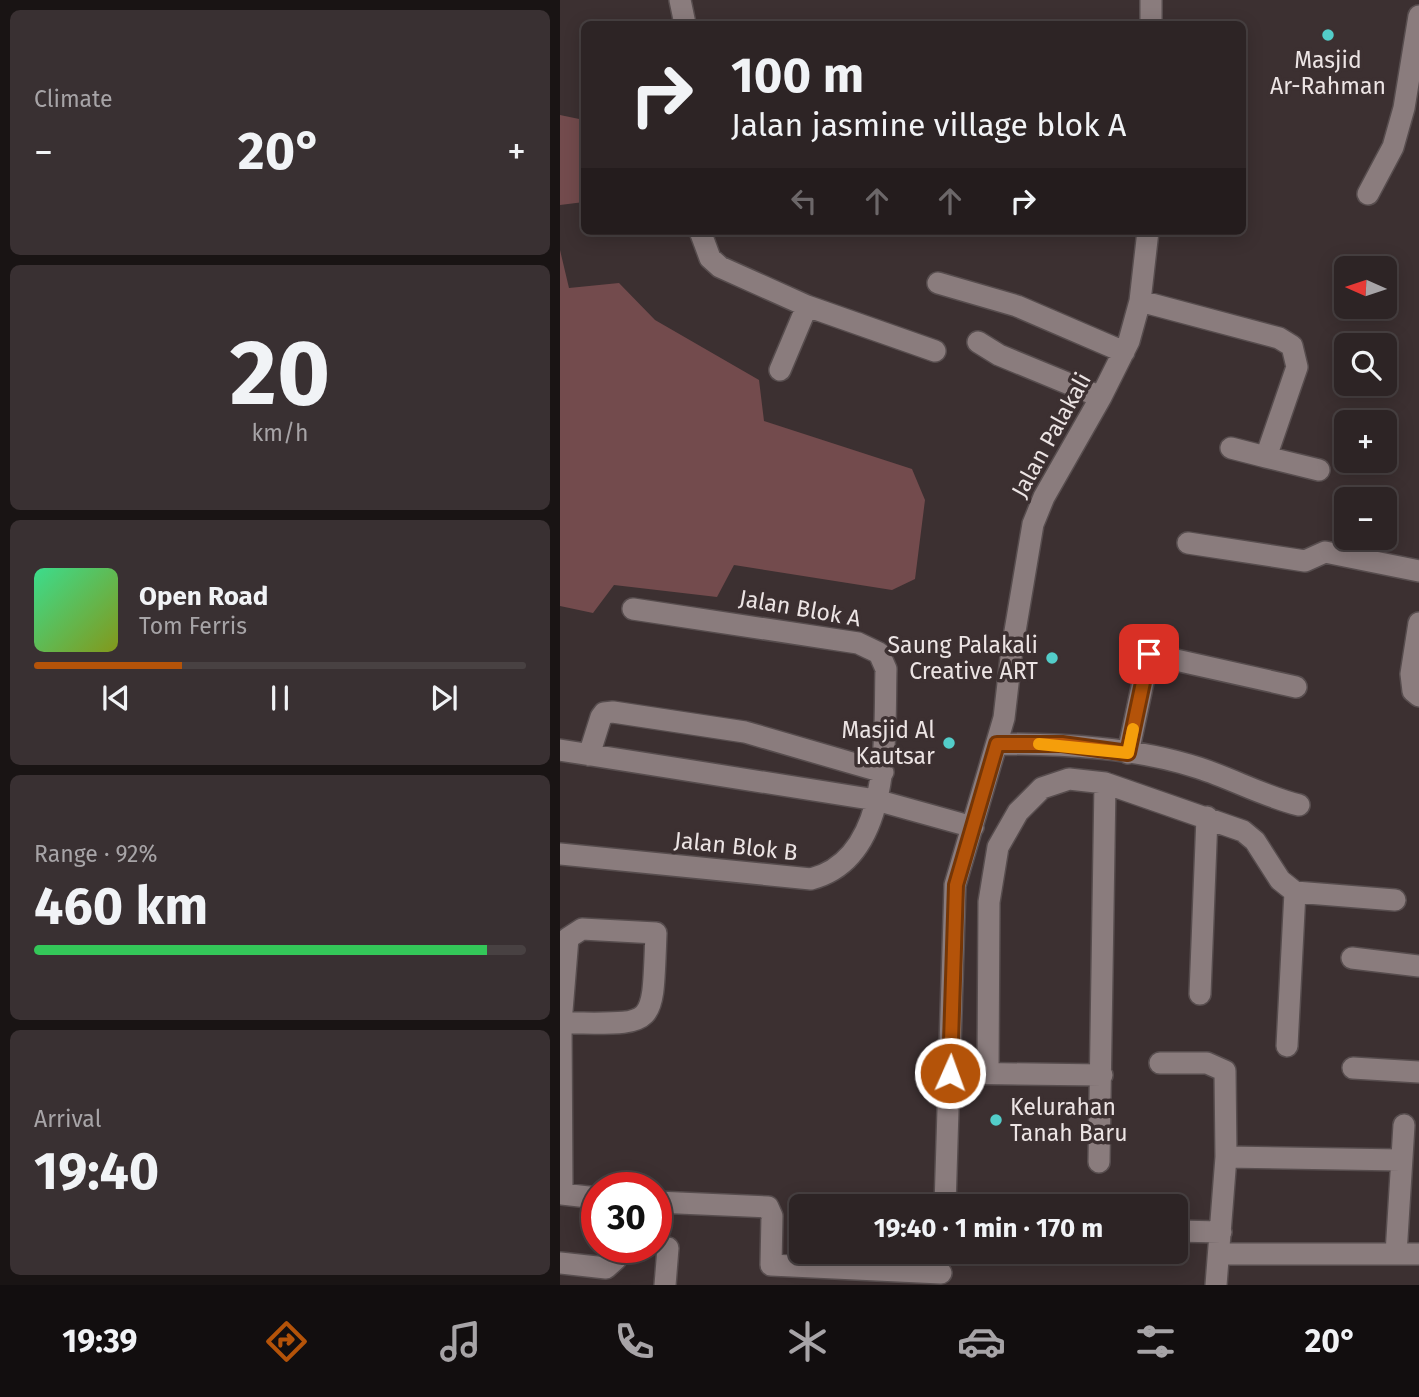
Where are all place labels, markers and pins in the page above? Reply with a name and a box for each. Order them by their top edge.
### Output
marker: Masjid Ar-Rahman [1320,27,1336,43]
place label: Masjid Ar-Rahman [1270,46,1386,100]
pin [1119,624,1179,684]
place label: Saung Palakali Creative ART [888,631,1038,685]
marker: Saung Palakali Creative ART [1044,650,1060,666]
place label: Masjid Al Kautsar [841,716,935,770]
marker: Masjid Al Kautsar [941,735,957,751]
place label: Kelurahan Tanah Baru [1010,1093,1128,1147]
marker: Kelurahan Tanah Baru [988,1112,1004,1128]

